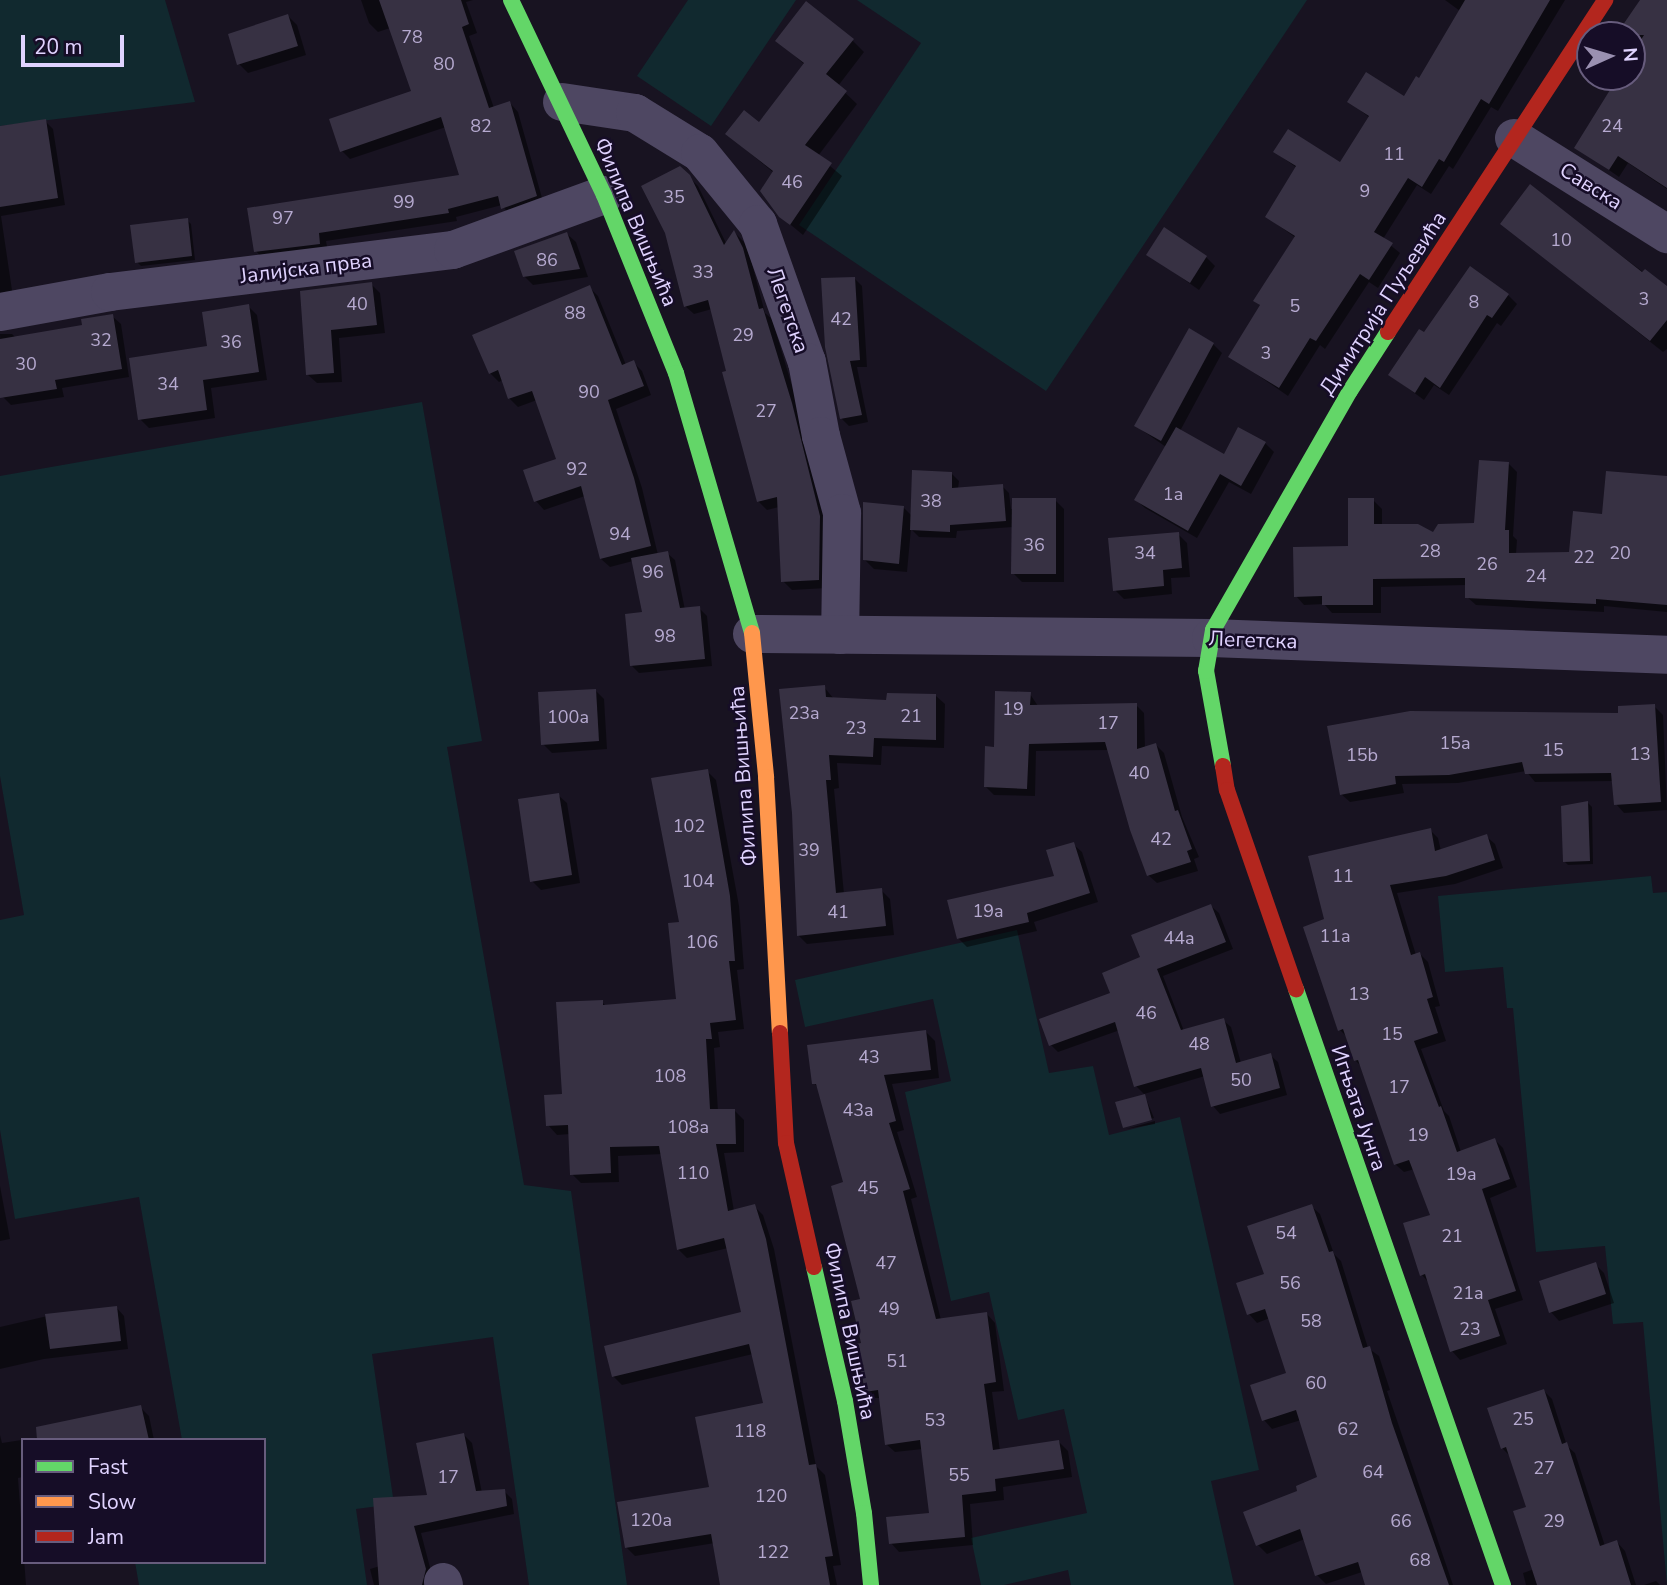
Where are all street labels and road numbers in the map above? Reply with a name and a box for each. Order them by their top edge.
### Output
street label: Филипа Вишњића [589,134,683,310]
street label: Савска [1555,157,1627,215]
street label: Димитрија Пуљевића [1314,207,1452,399]
street label: Јалијска прва [239,247,373,289]
street label: Легетска [762,264,814,356]
street label: Легетска [1208,626,1298,654]
street label: Филипа Вишњића [724,685,762,867]
street label: Игњата Јунга [1326,1042,1392,1174]
street label: Филипа Вишњића [819,1240,881,1422]

